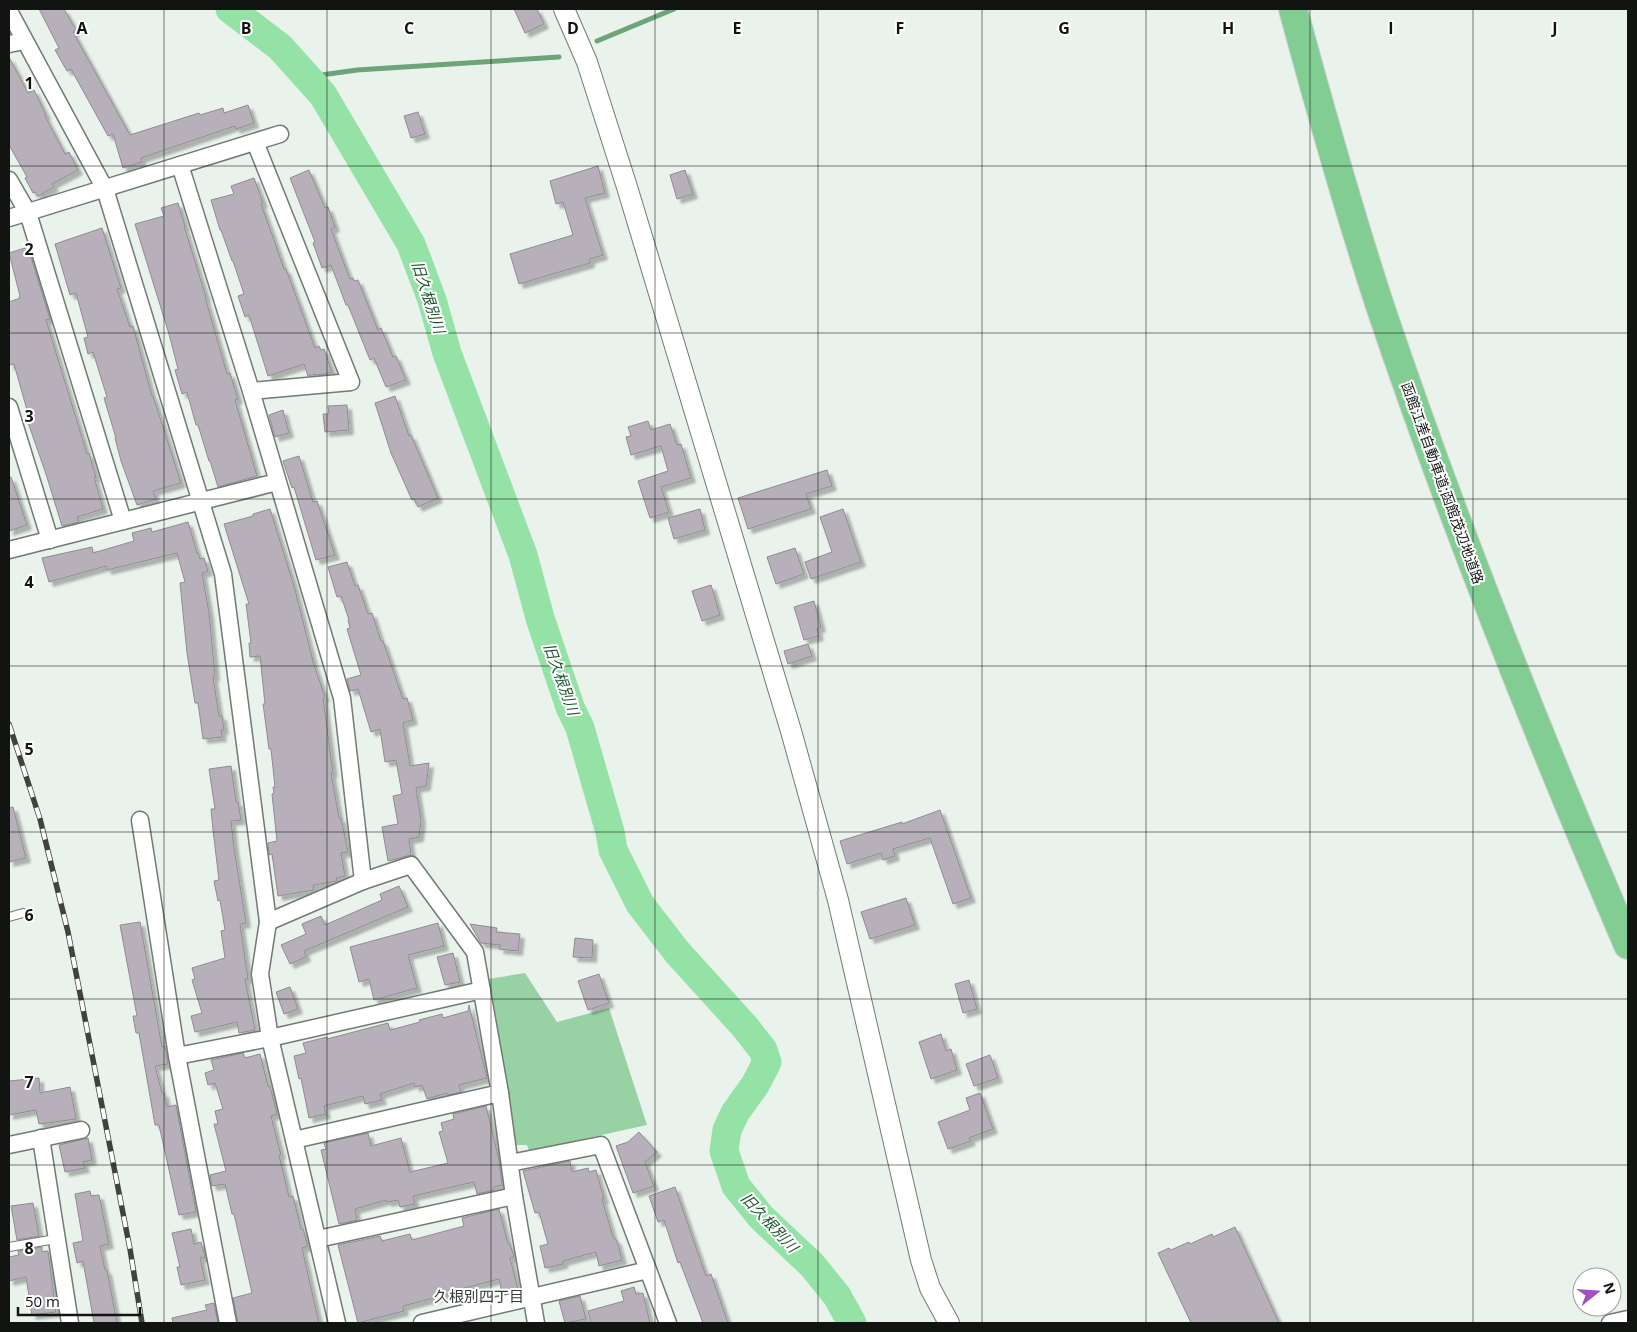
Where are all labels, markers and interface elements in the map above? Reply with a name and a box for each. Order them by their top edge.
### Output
text: A [76,17,88,39]
text: B [241,17,251,39]
text: C [404,17,414,39]
text: D [567,17,579,39]
text: E [733,17,742,39]
text: F [896,17,904,39]
text: G [1058,17,1070,39]
text: H [1222,17,1234,39]
text: I [1388,17,1394,39]
text: J [1550,17,1558,39]
text: 1 [24,72,34,94]
text: 2 [24,238,34,260]
water label: 旧久根別川 [408,258,451,338]
street label: 函館江差自動車道;函館茂辺地道路 [1398,379,1488,587]
text: 3 [24,405,34,427]
text: 4 [24,571,34,593]
water label: 旧久根別川 [540,640,585,720]
text: 5 [24,738,34,760]
text: 6 [24,904,34,926]
text: 7 [24,1071,34,1093]
water label: 旧久根別川 [737,1188,804,1258]
text: 8 [24,1237,34,1259]
north arrow [1572,1267,1622,1317]
text: N [1599,1280,1621,1296]
scale bar [18,1284,140,1316]
district label: 久根別四丁目 [434,1286,524,1306]
text: 50 m [25,1291,60,1311]

